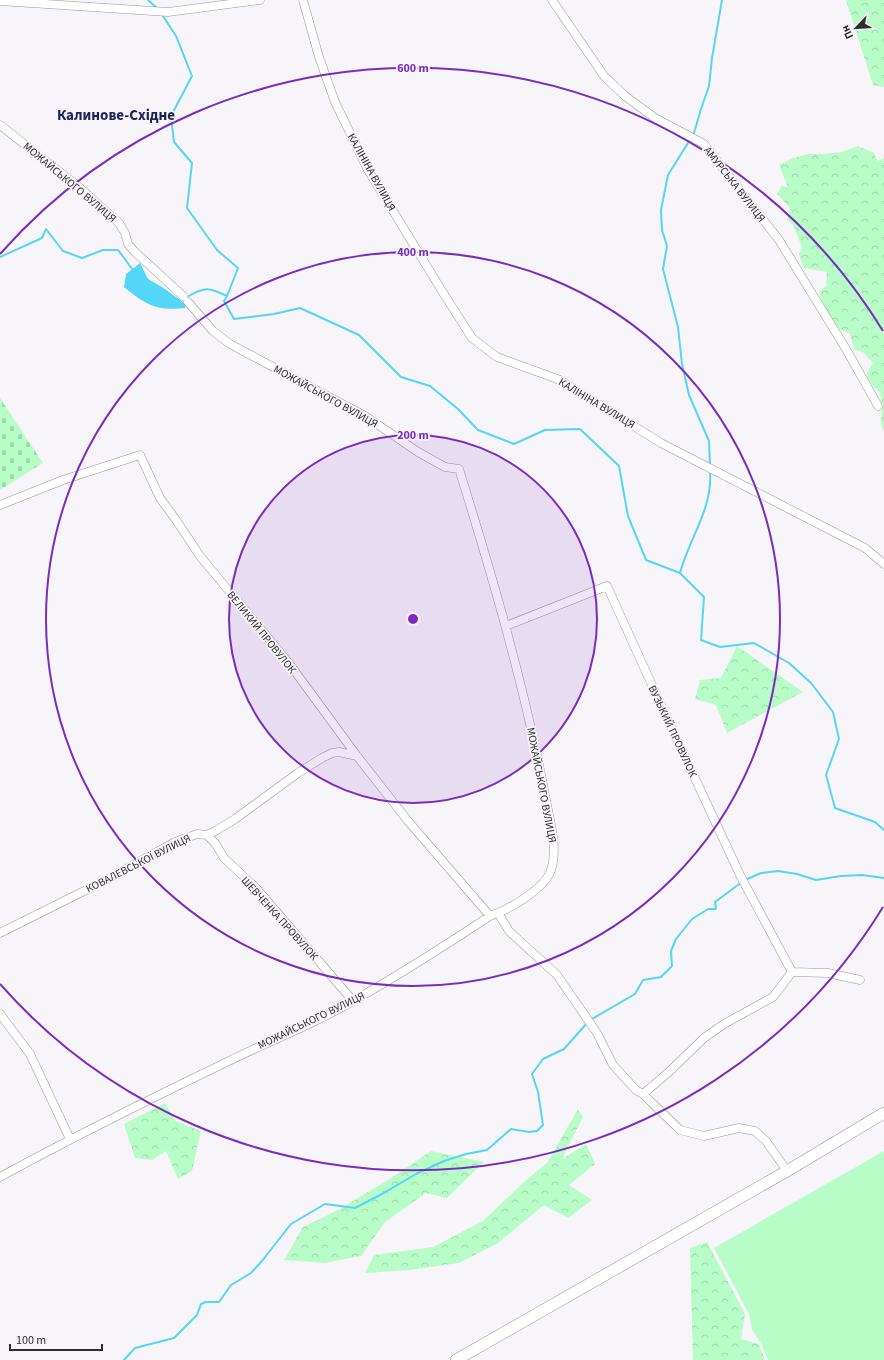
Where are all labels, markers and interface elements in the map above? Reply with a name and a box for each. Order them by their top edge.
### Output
north arrow [836,8,876,48]
text: Пн [838,23,857,41]
text: 600 m [397,60,429,77]
district label: Калинове-Східне [57,105,175,126]
street label: КАЛІНІНА ВУЛИЦЯ [344,131,399,214]
street label: МОЖАЙСЬКОГО ВУЛИЦЯ [20,139,119,226]
street label: АМУРСЬКА ВУЛИЦЯ [700,143,769,225]
text: 400 m [397,244,429,261]
street label: МОЖАЙСЬКОГО ВУЛИЦЯ [271,361,381,431]
street label: КАЛІНІНА ВУЛИЦЯ [556,375,638,432]
text: 200 m [397,427,429,444]
street label: ВЕЛИКИЙ ПРОВУЛОК [224,588,300,677]
centre of rings [406,612,420,626]
street label: ВУЗЬКИЙ ПРОВУЛОК [645,683,701,780]
street label: МОЖАЙСЬКОГО ВУЛИЦЯ [523,726,560,844]
street label: КОВАЛЕВСЬКОЇ ВУЛИЦЯ [83,831,193,896]
street label: ШЕВЧЕНКА ПРОВУЛОК [238,873,322,964]
street label: МОЖАЙСЬКОГО ВУЛИЦЯ [255,988,367,1053]
scale bar [10,1326,102,1352]
text: 100 m [16,1332,46,1349]

